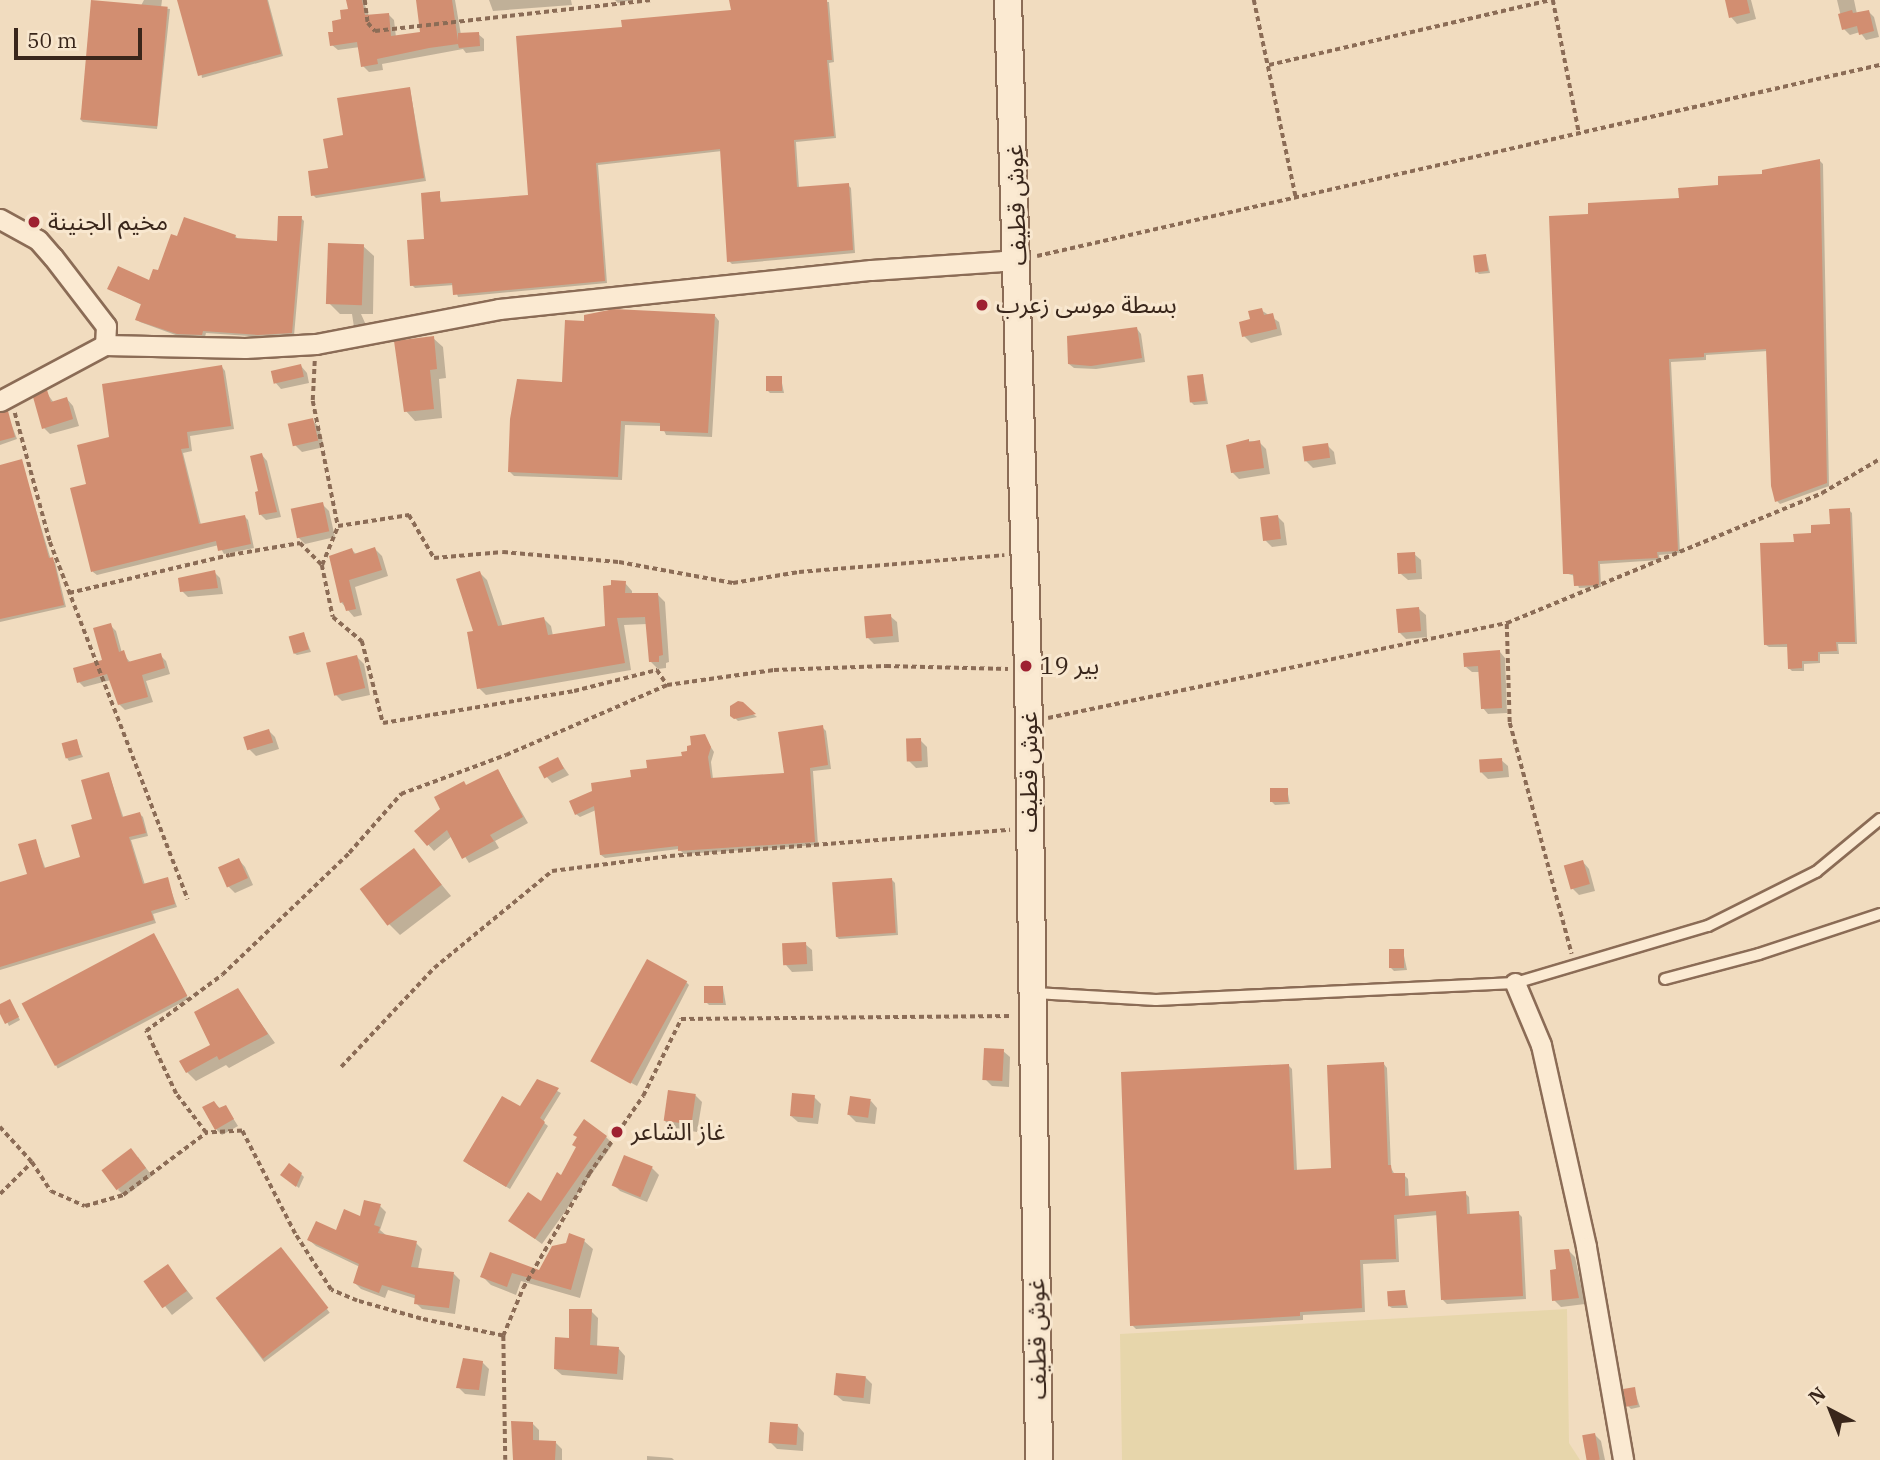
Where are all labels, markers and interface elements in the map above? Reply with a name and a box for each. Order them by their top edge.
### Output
scale bar [18,14,145,58]
text: 50 m [27,26,77,54]
street label: غوش قطيف [999,144,1033,266]
place label: مخيم الجنينة [48,208,168,236]
marker: مخيم الجنينة [26,214,42,230]
place label: بسطة موسى زعرب [996,291,1177,319]
marker: بسطة موسى زعرب [974,297,990,313]
place label: بير 19 [1040,652,1099,680]
marker: بير 19 [1018,658,1034,674]
street label: غوش قطيف [1015,711,1043,833]
place label: غاز الشاعر [631,1118,725,1146]
marker: غاز الشاعر [609,1124,625,1140]
street label: غوش قطيف [1022,1278,1052,1400]
north arrow [1796,1376,1866,1446]
text: N [1803,1381,1831,1409]

